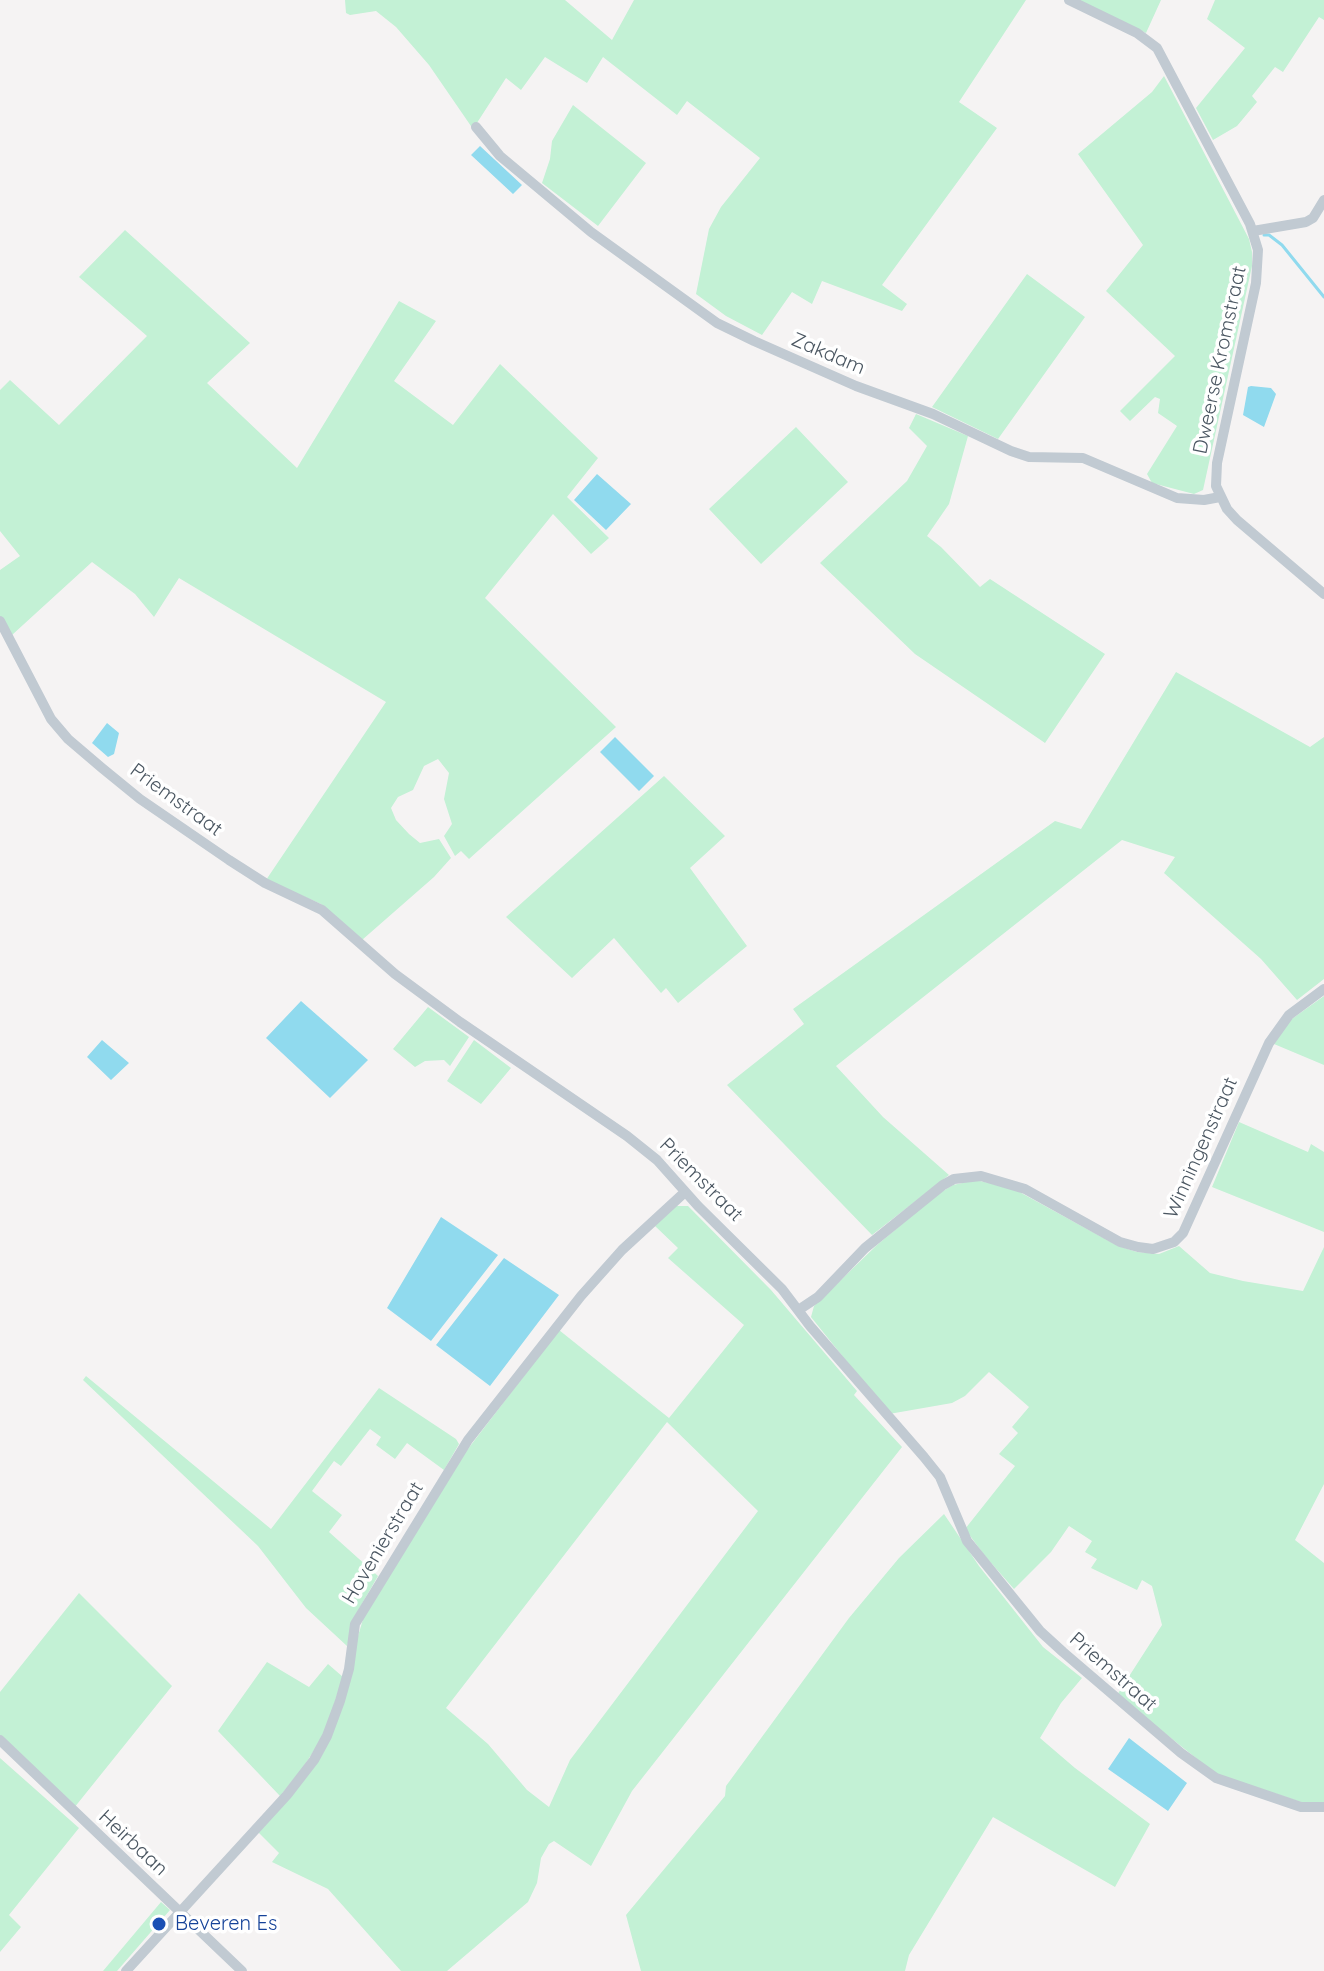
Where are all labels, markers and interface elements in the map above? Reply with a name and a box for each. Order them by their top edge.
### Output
street label: Dweerse Kromstraat [1188,264,1252,456]
street label: Zakdam [788,328,868,380]
street label: Priemstraat [125,758,227,842]
street label: Winningenstraat [1159,1074,1243,1222]
street label: Priemstraat [654,1133,748,1227]
street label: Hovenierstraat [337,1478,429,1608]
street label: Priemstraat [1064,1627,1162,1717]
street label: Heirbaan [93,1805,173,1881]
place label: Beveren Es [175,1912,277,1936]
marker: Beveren Es [150,1915,168,1933]

